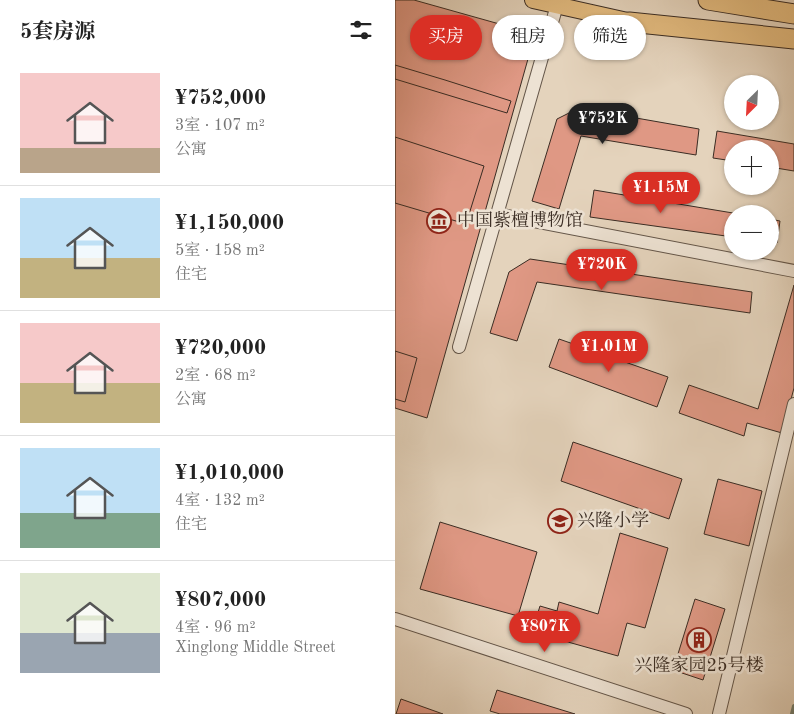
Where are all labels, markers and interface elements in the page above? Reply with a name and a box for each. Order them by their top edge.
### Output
chip: 买房 [410,15,482,60]
chip: 租房 [492,15,564,60]
chip: 筛选 [574,15,646,60]
icon: filters [347,16,375,44]
text: 5套房源 [20,22,95,43]
north arrow [724,75,779,130]
map controls [724,75,779,260]
text: ¥752,000 [175,88,266,109]
icon: home [60,93,120,153]
pin: ¥752K [568,102,638,145]
text: ¥752K [578,111,628,127]
text: 3室 · 107 m² [175,118,265,134]
button: + [724,140,779,195]
text: 公寓 [175,142,207,158]
pin: ¥1.15M [620,172,702,214]
text: ¥1.15M [633,180,689,196]
button: − [724,205,779,260]
museum icon: 中国紫檀博物馆 [426,208,452,234]
place label: 中国紫檀博物馆 [457,210,583,230]
text: ¥1,150,000 [175,213,284,234]
icon: home [60,218,120,278]
text: 5室 · 158 m² [175,243,265,259]
pin: ¥720K [567,248,637,291]
text: ¥720K [577,257,627,273]
text: 住宅 [175,267,207,283]
pin: ¥1.01M [568,330,650,373]
text: ¥720,000 [175,338,266,359]
text: ¥1.01M [581,339,637,355]
icon: home [60,343,120,403]
text: 2室 · 68 m² [175,368,256,384]
text: 公寓 [175,392,207,408]
text: ¥1,010,000 [175,463,284,484]
icon: home [60,468,120,528]
text: 4室 · 132 m² [175,493,265,509]
school or university icon: 兴隆小学 [547,508,573,534]
place label: 兴隆小学 [577,510,649,530]
text: 住宅 [175,517,207,533]
text: ¥807,000 [175,590,266,611]
icon: home [60,593,120,653]
pin: ¥807K [510,610,580,653]
text: ¥807K [520,619,570,635]
text: 4室 · 96 m² [175,620,256,636]
building icon: 兴隆家园25号楼 [686,627,712,653]
text: Xinglong Middle Street [175,640,336,656]
place label: 兴隆家园25号楼 [635,655,763,675]

